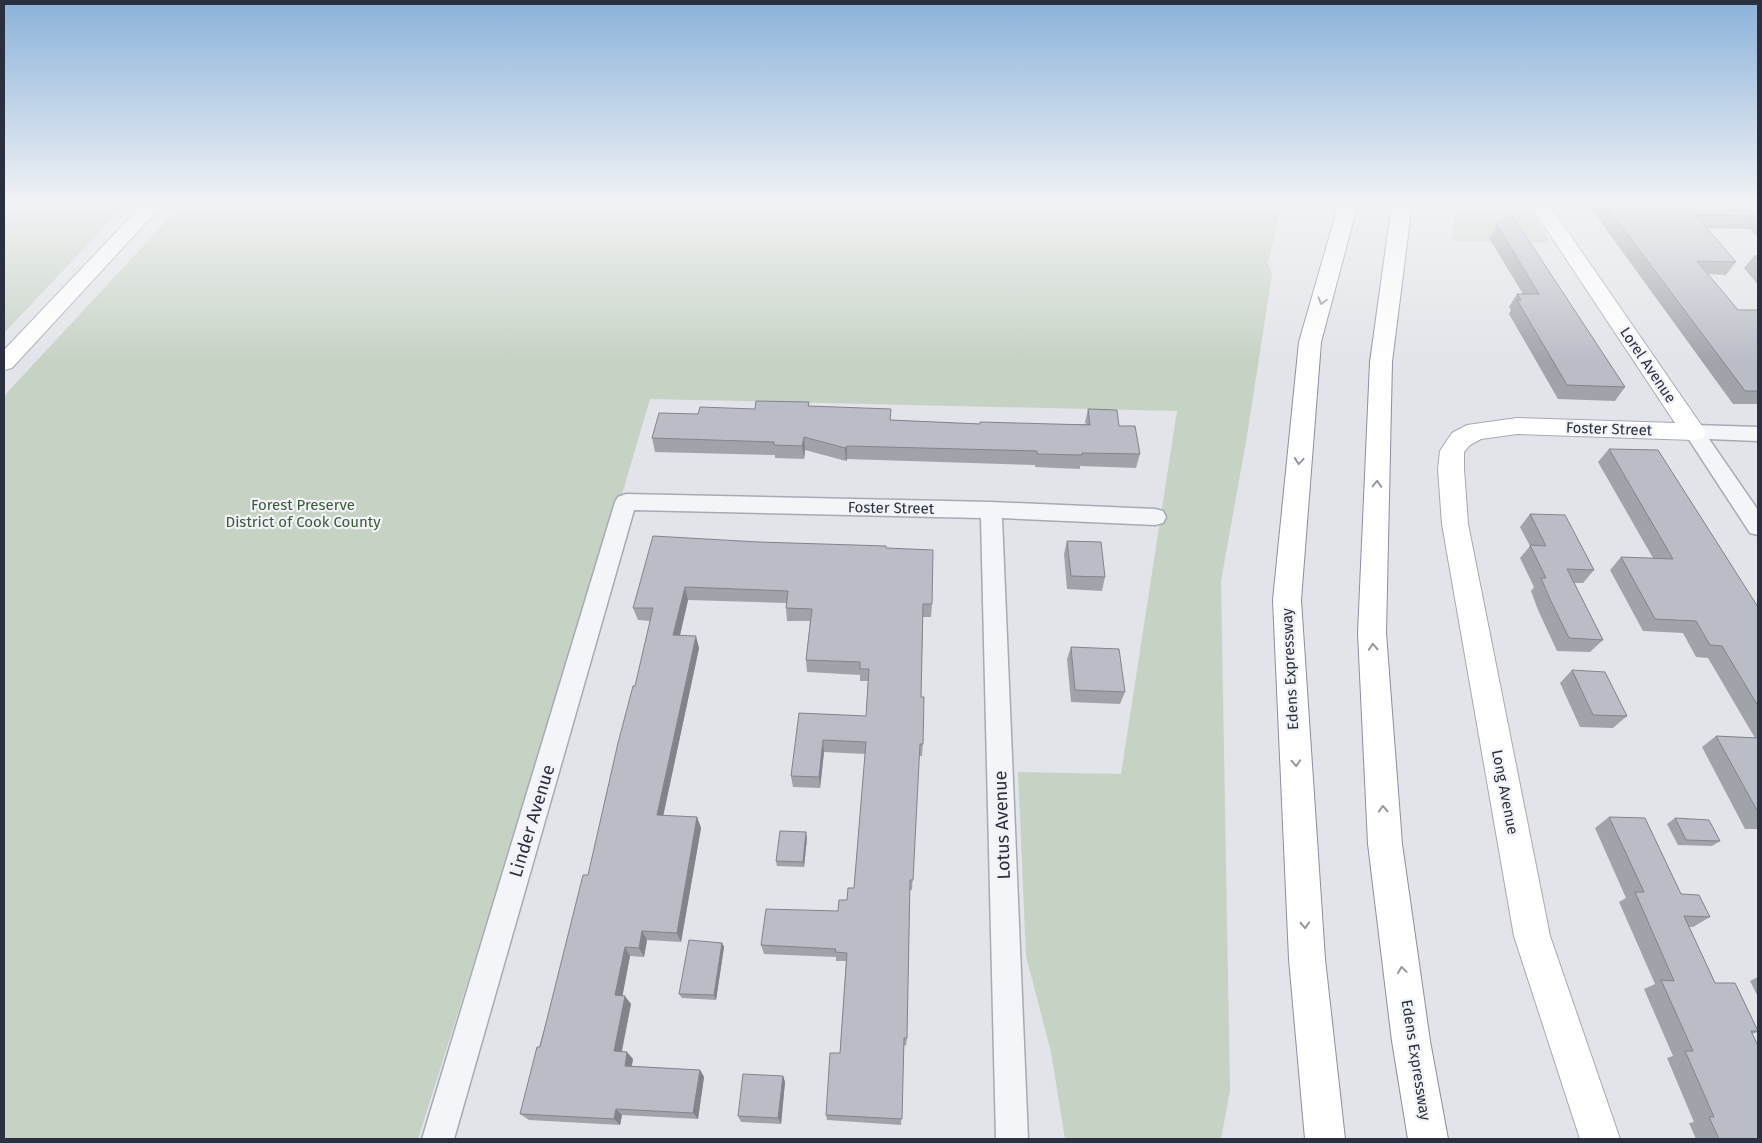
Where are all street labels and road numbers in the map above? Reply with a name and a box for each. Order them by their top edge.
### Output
street label: Lorel Avenue [1616,324,1680,406]
street label: Foster Street [1565,418,1653,440]
street label: Foster Street [848,498,935,518]
street label: Edens Expressway [1278,607,1302,730]
street label: Long Avenue [1488,748,1522,836]
street label: Linder Avenue [504,762,560,880]
street label: Lotus Avenue [989,770,1015,880]
street label: Edens Expressway [1398,998,1435,1122]

